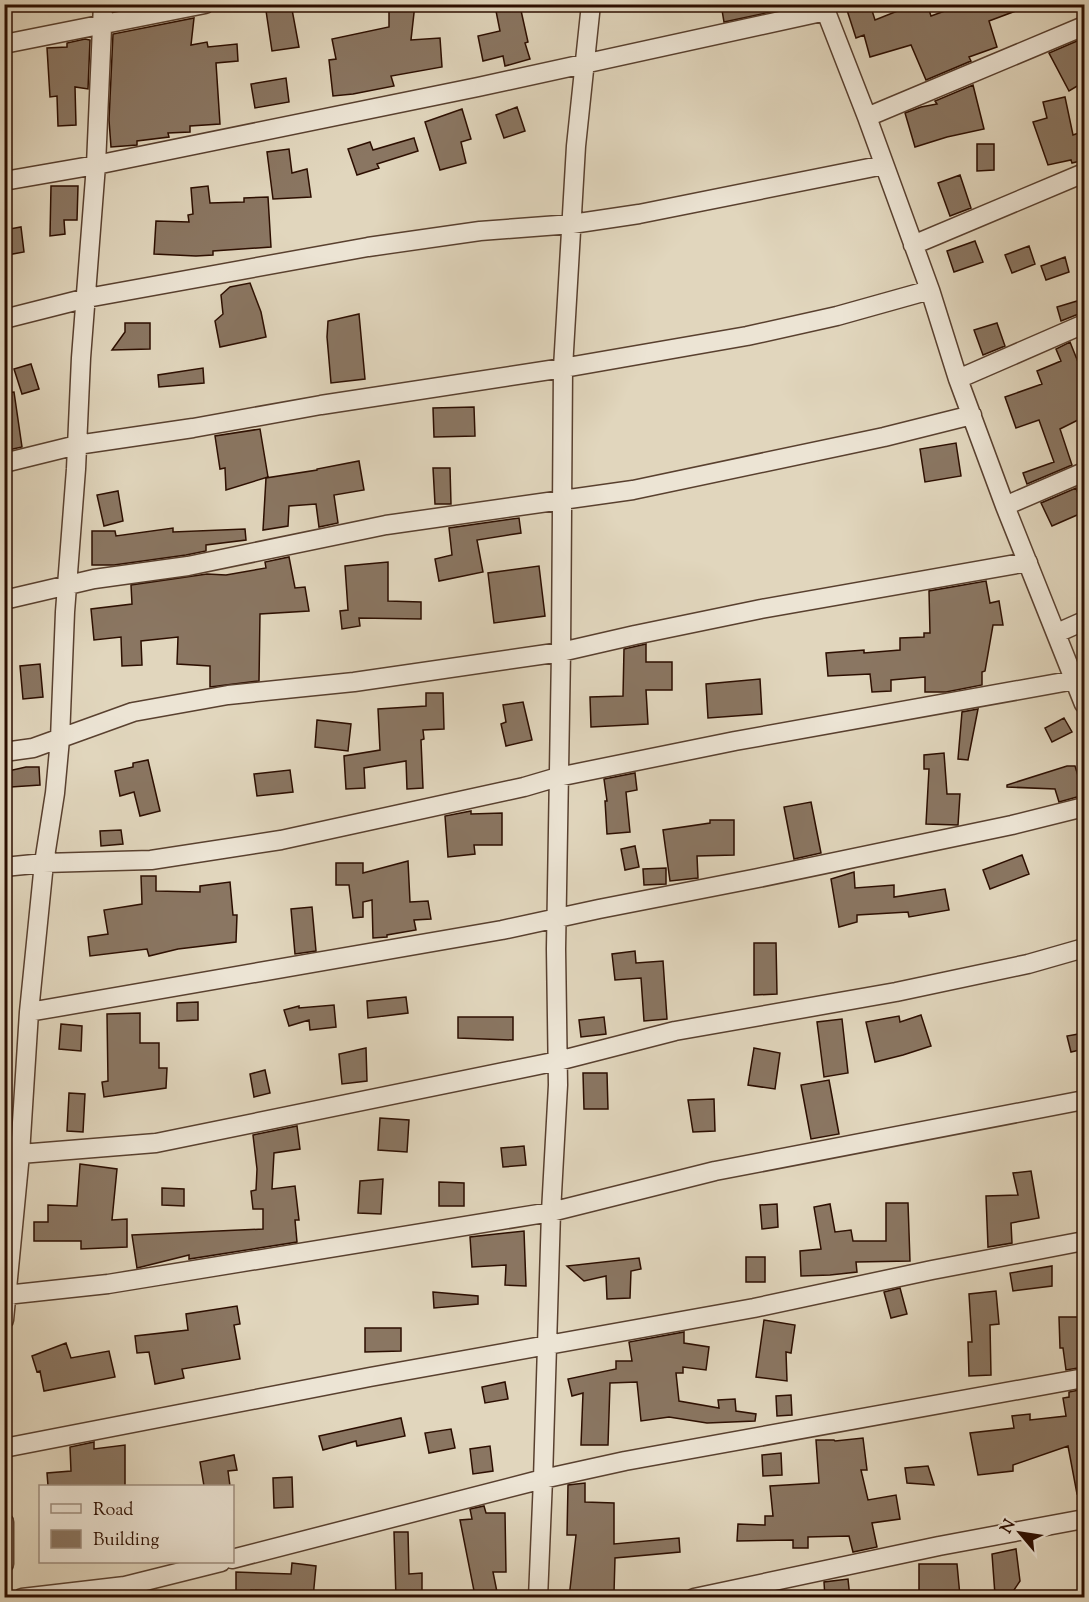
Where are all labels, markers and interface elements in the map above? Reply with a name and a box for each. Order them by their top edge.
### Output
legend [39,1485,234,1563]
text: Road [93,1498,133,1524]
north arrow [990,1503,1050,1563]
text: N [996,1516,1022,1538]
text: Building [93,1528,159,1554]

